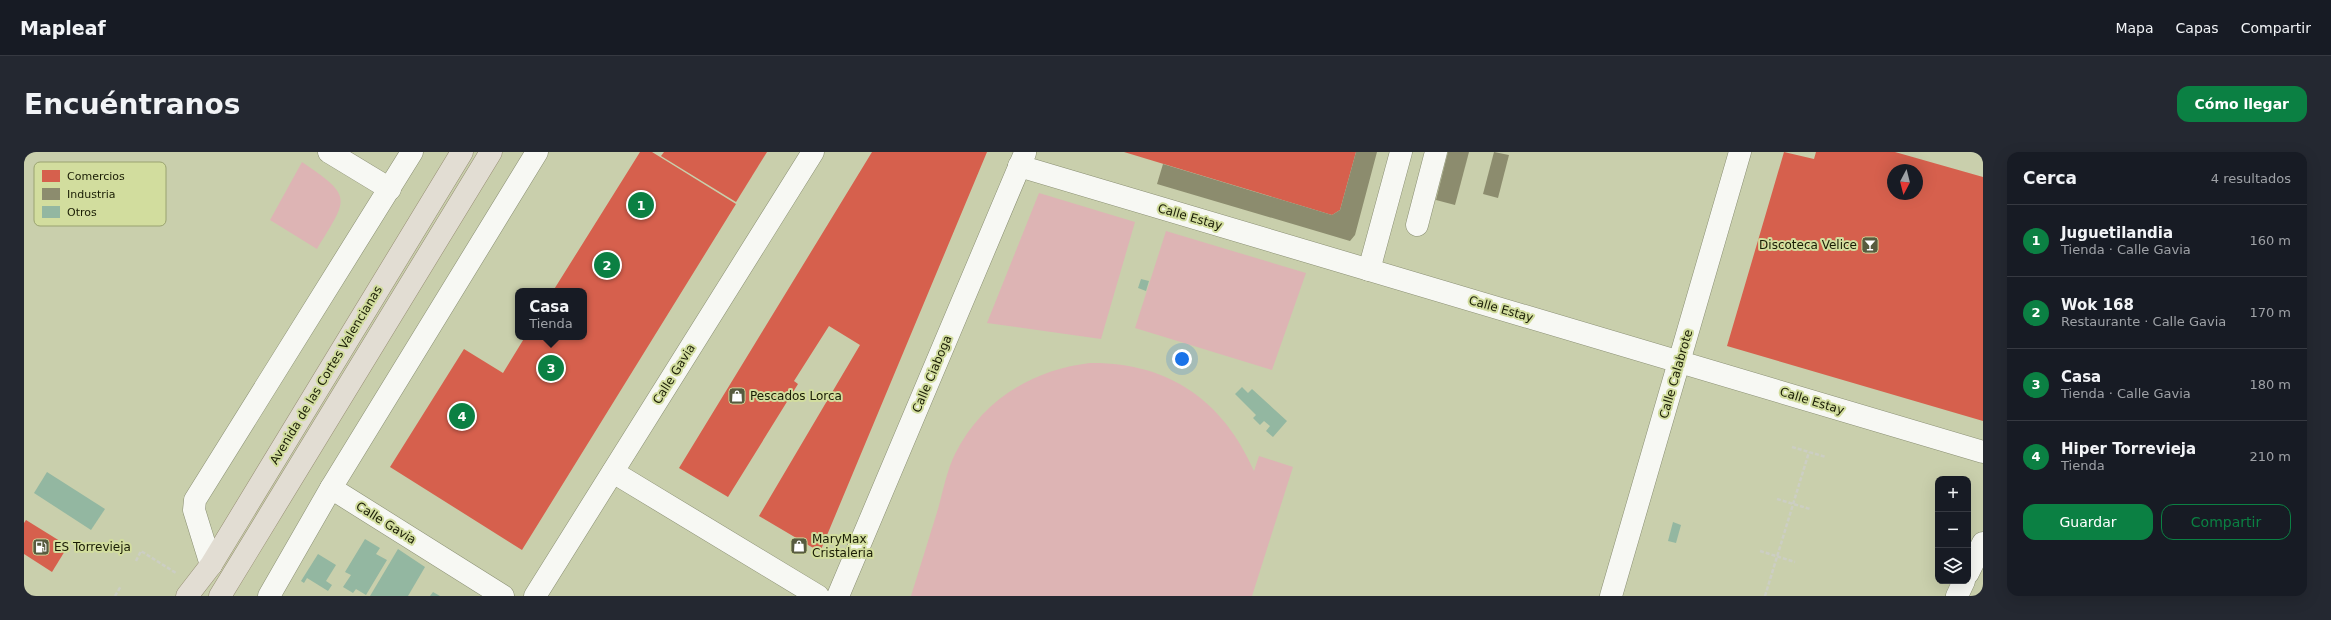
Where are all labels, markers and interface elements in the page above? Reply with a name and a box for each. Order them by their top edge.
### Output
text: Mapleaf [20,17,106,39]
text: Mapa [2115,20,2154,36]
text: Capas [2176,20,2219,36]
text: Compartir [2241,20,2311,36]
button: Cómo llegar [2177,86,2307,122]
text: Encuéntranos [24,88,240,121]
legend [34,162,166,226]
north arrow [1887,164,1923,200]
text: Cerca [2023,168,2077,188]
text: Comercios [67,170,125,183]
text: 4 resultados [2211,171,2291,186]
text: Industria [67,188,116,201]
pin: 1 [628,190,654,220]
street label: Calle Estay [1156,201,1224,233]
text: Otros [67,206,97,219]
text: Juguetilandia [2061,224,2173,242]
text: 1 [2031,233,2041,248]
text: 160 m [2249,233,2291,248]
bar icon: Discoteca Velice [1860,235,1880,255]
place label: Discoteca Velice [1759,238,1857,252]
text: Tienda · Calle Gavia [2061,242,2191,257]
pin: 2 [594,250,620,280]
street label: Avenida de las Cortes Valencianas [267,283,385,467]
popup [515,288,587,340]
street label: Calle Estay [1467,293,1535,325]
text: Wok 168 [2061,296,2134,314]
text: Casa [529,298,569,316]
text: 2 [2031,305,2041,320]
text: 170 m [2249,305,2291,320]
text: Restaurante · Calle Gavia [2061,314,2226,329]
text: Tienda [529,316,573,331]
street label: Calle Calabrote [1657,328,1695,420]
street label: Calle Ciaboga [909,333,955,415]
street label: Calle Gavia [650,341,698,407]
your location [1172,349,1192,369]
pin: 3 [538,353,564,383]
text: Casa [2061,368,2101,386]
text: 3 [2031,377,2041,392]
text: 180 m [2249,377,2291,392]
street label: Calle Estay [1778,385,1846,417]
shop icon: Pescados Lorca [727,386,747,406]
text: Tienda · Calle Gavia [2061,386,2191,401]
place label: Pescados Lorca [750,389,842,403]
pin: 4 [449,401,475,431]
text: Hiper Torrevieja [2061,440,2196,458]
text: 4 [2031,449,2041,464]
text: 210 m [2249,449,2291,464]
text: Tienda [2061,458,2105,473]
map controls [1935,476,1971,584]
button: + [1935,476,1971,512]
street label: Calle Gavia [353,499,419,547]
button: Guardar [2023,504,2153,540]
button: Compartir [2161,504,2291,540]
button: − [1935,512,1971,548]
place label: MaryMax Cristaleria [812,532,873,560]
shop icon: MaryMax Cristaleria [789,536,809,556]
fuel station icon: ES Torrevieja [31,537,51,557]
place label: ES Torrevieja [54,540,131,554]
button: layers [1935,548,1971,584]

